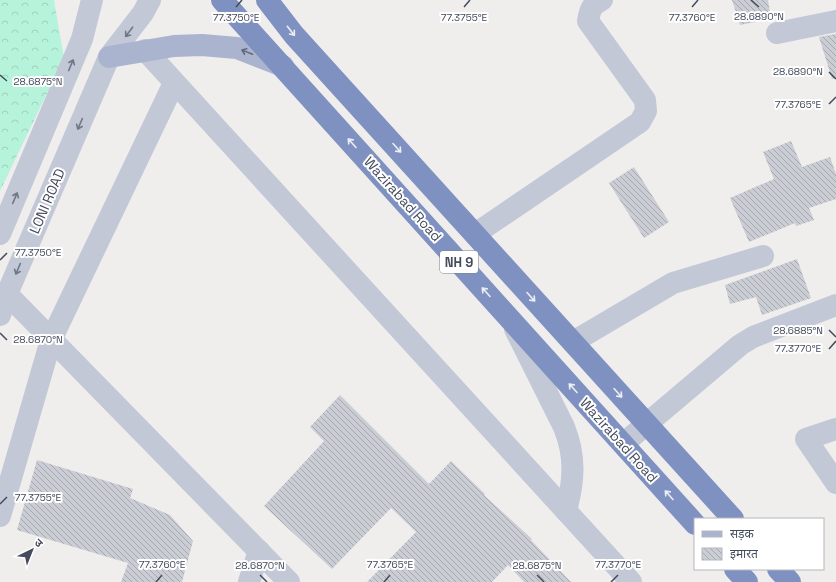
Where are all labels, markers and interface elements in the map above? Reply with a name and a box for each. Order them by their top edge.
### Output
text: 28.6890°N [734,10,784,23]
text: 77.3750°E [213,11,260,24]
text: 77.3755°E [441,11,487,24]
text: 77.3760°E [669,11,716,24]
one-way arrow [287,25,296,36]
one-way arrow [125,27,133,38]
one-way arrow [241,47,253,55]
one-way arrow [67,59,75,71]
text: 28.6890°N [773,65,823,78]
text: 28.6875°N [13,75,63,88]
text: 77.3765°E [775,98,822,111]
one-way arrow [75,118,83,130]
one-way arrow [347,138,356,148]
one-way arrow [392,143,402,153]
street label: Wazirabad Road [360,153,446,245]
street label: LONI ROAD [25,166,69,236]
one-way arrow [12,192,19,204]
text: 77.3750°E [15,246,62,259]
road number: NH 9 [440,251,478,273]
one-way arrow [13,263,21,275]
one-way arrow [481,286,490,297]
one-way arrow [526,291,535,301]
text: 28.6885°N [773,324,823,337]
text: 28.6870°N [13,333,63,346]
text: 77.3770°E [775,342,821,355]
one-way arrow [568,383,577,393]
one-way arrow [614,388,623,398]
street label: Wazirabad Road [576,394,662,486]
one-way arrow [664,490,674,500]
text: 77.3755°E [15,491,61,504]
legend [694,518,824,570]
text: सड़क [730,526,755,542]
north arrow [12,530,52,570]
text: उ [32,535,46,550]
text: इमारत [730,546,759,562]
text: 77.3760°E [139,558,186,571]
text: 77.3765°E [367,558,414,571]
text: 77.3770°E [595,558,641,571]
text: 28.6870°N [235,559,285,572]
text: 28.6875°N [512,559,562,572]

